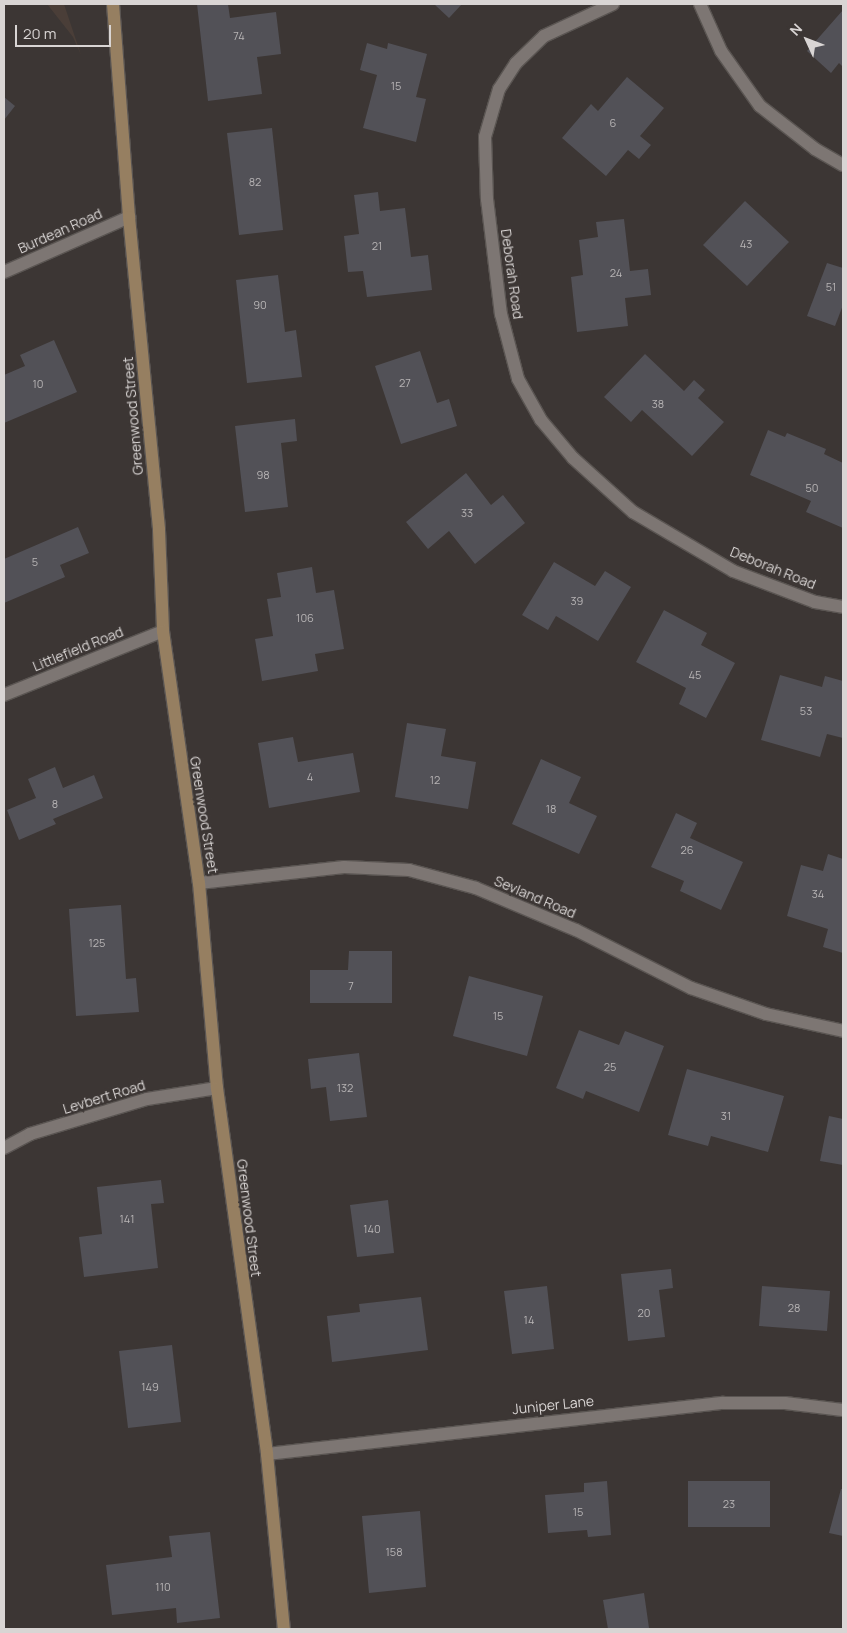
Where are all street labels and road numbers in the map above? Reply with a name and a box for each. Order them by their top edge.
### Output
street label: Burdean Road [15,205,105,257]
street label: Deborah Road [497,228,527,320]
street label: Greenwood Street [119,356,147,476]
street label: Deborah Road [728,543,818,593]
street label: Littlefield Road [30,623,126,675]
street label: Greenwood Street [186,755,222,875]
street label: Sevland Road [492,872,578,922]
street label: Levbert Road [61,1077,147,1117]
street label: Greenwood Street [233,1158,265,1278]
street label: Juniper Lane [511,1392,595,1418]

